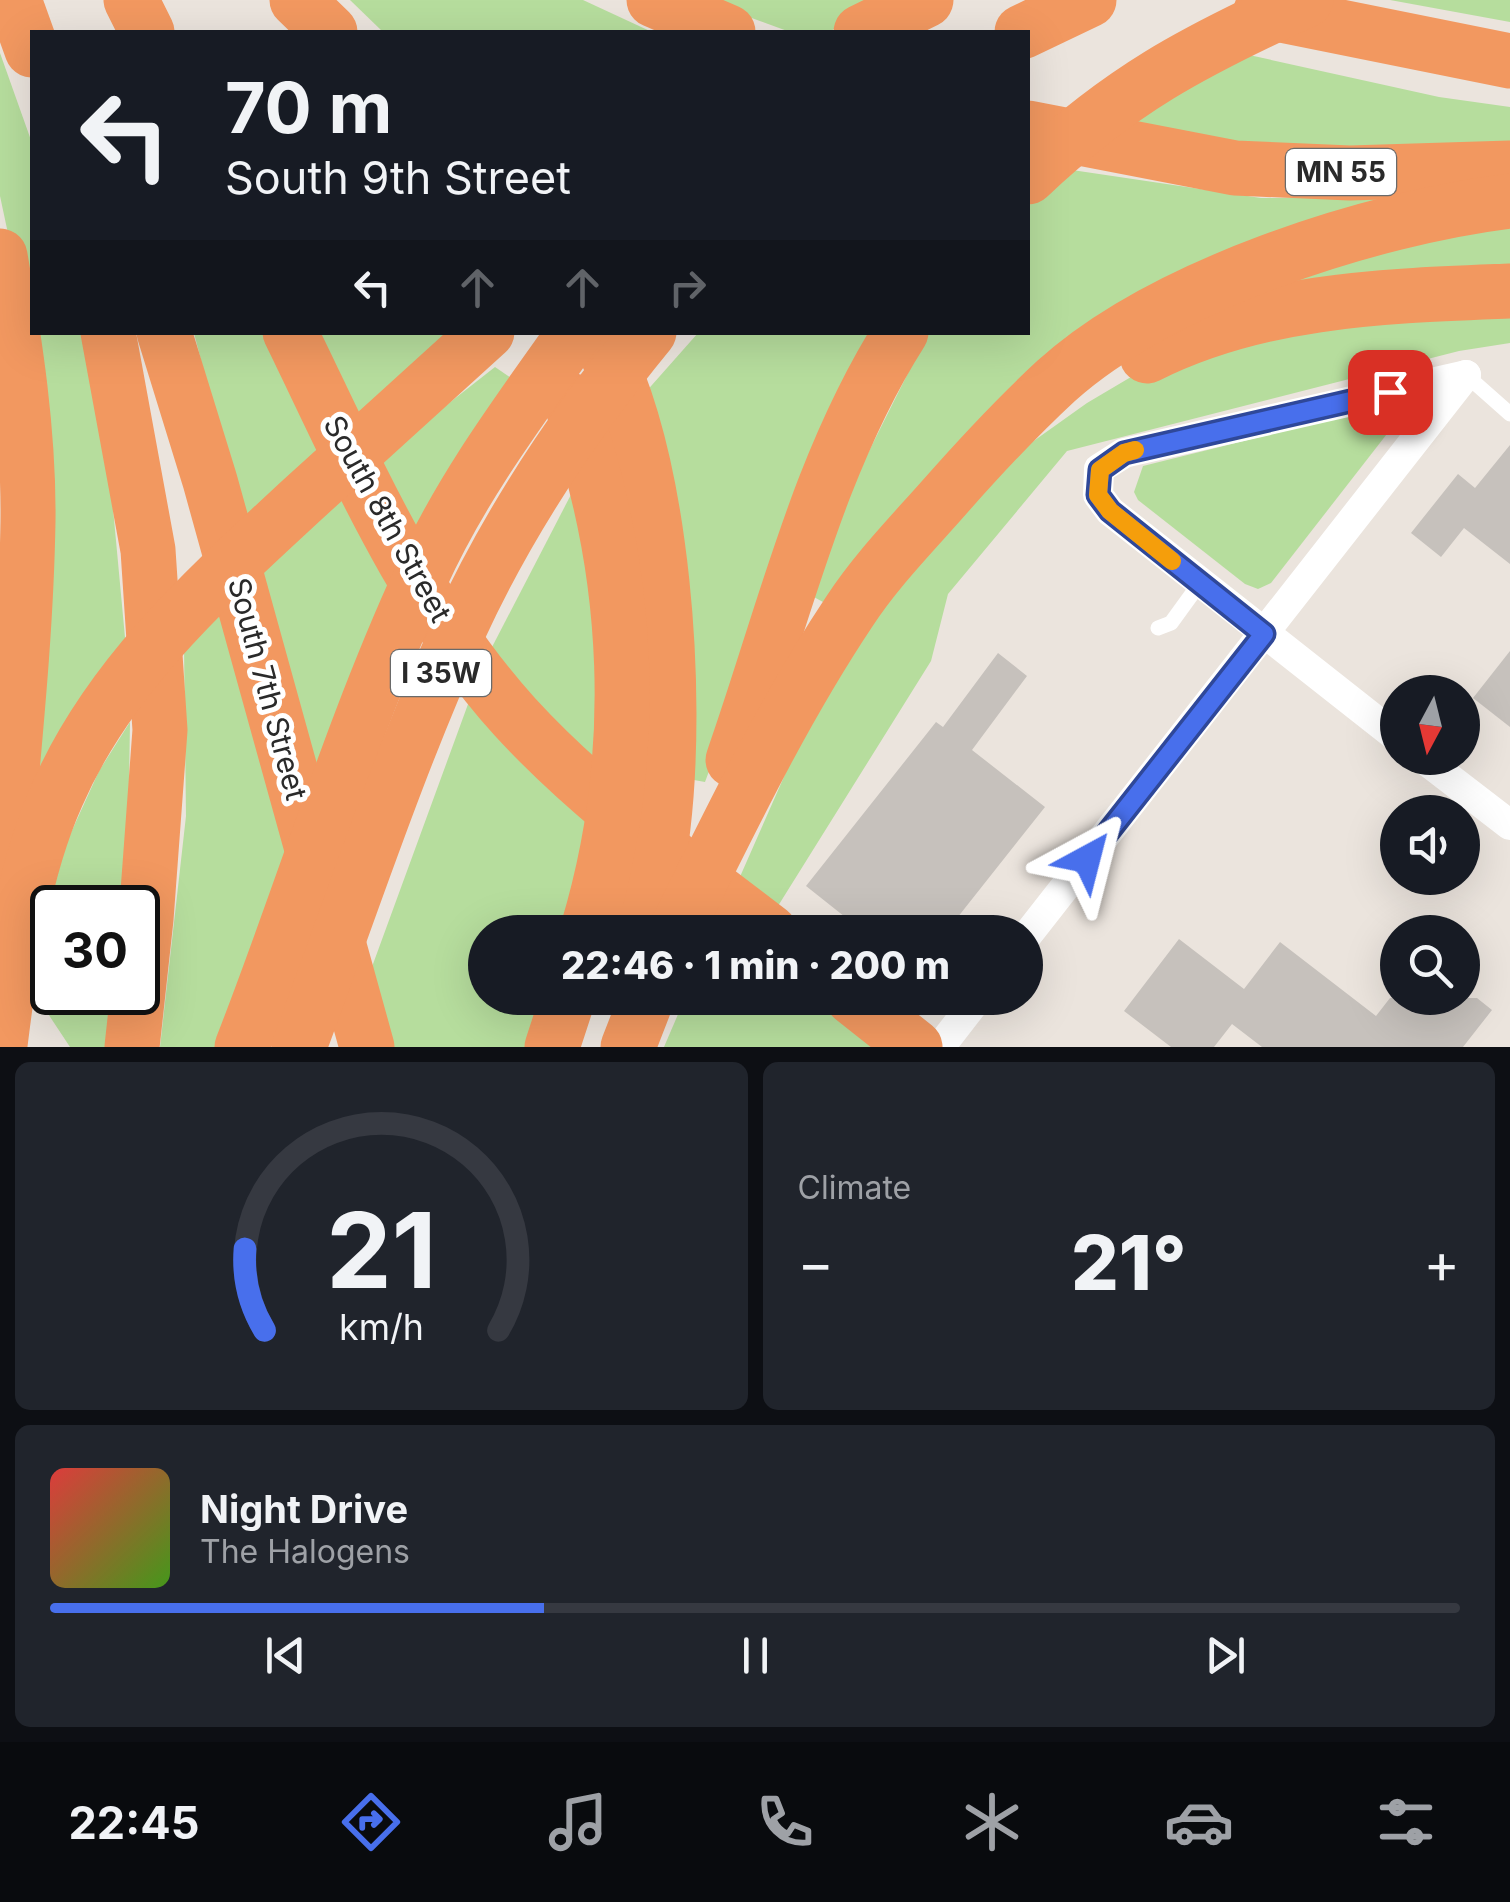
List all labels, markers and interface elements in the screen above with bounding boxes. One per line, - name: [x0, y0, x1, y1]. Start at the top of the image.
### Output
- text: 70 m: [225, 65, 392, 150]
- icon: left: [60, 70, 190, 200]
- road number: MN 55: [1286, 149, 1396, 195]
- text: South 9th Street: [225, 150, 571, 205]
- icon: left: [345, 260, 400, 315]
- icon: ahead: [450, 260, 505, 315]
- icon: ahead: [555, 260, 610, 315]
- icon: right: [660, 260, 715, 315]
- pin: [1348, 350, 1433, 435]
- icon: arrive: [1363, 365, 1418, 420]
- street label: South 8th Street: [316, 409, 460, 628]
- street label: South 7th Street: [221, 574, 315, 804]
- road number: I 35W: [391, 650, 491, 696]
- north arrow: [1380, 675, 1480, 775]
- map controls: [1380, 675, 1480, 1015]
- button: sound: [1380, 795, 1480, 895]
- position arrow: [1035, 807, 1139, 911]
- speed limit sign: 30: [30, 885, 160, 1015]
- button: search: [1380, 915, 1480, 1015]
- text: 22:46 · 1 min · 200 m: [561, 942, 950, 988]
- text: Climate: [798, 1168, 911, 1207]
- text: 21: [326, 1187, 436, 1313]
- text: 21°: [1071, 1217, 1187, 1308]
- text: −: [798, 1230, 834, 1296]
- text: +: [1424, 1230, 1460, 1296]
- text: km/h: [339, 1305, 424, 1349]
- text: Night Drive: [200, 1486, 408, 1532]
- text: The Halogens: [200, 1532, 410, 1571]
- icon: previous: [258, 1628, 313, 1683]
- icon: pause: [728, 1628, 783, 1683]
- icon: next: [1198, 1628, 1253, 1683]
- icon: directions: [336, 1787, 406, 1857]
- icon: music: [543, 1787, 613, 1857]
- icon: phone: [750, 1787, 820, 1857]
- icon: climate: [957, 1787, 1027, 1857]
- icon: car: [1164, 1787, 1234, 1857]
- icon: filters: [1371, 1787, 1441, 1857]
- text: 22:45: [69, 1795, 199, 1850]

